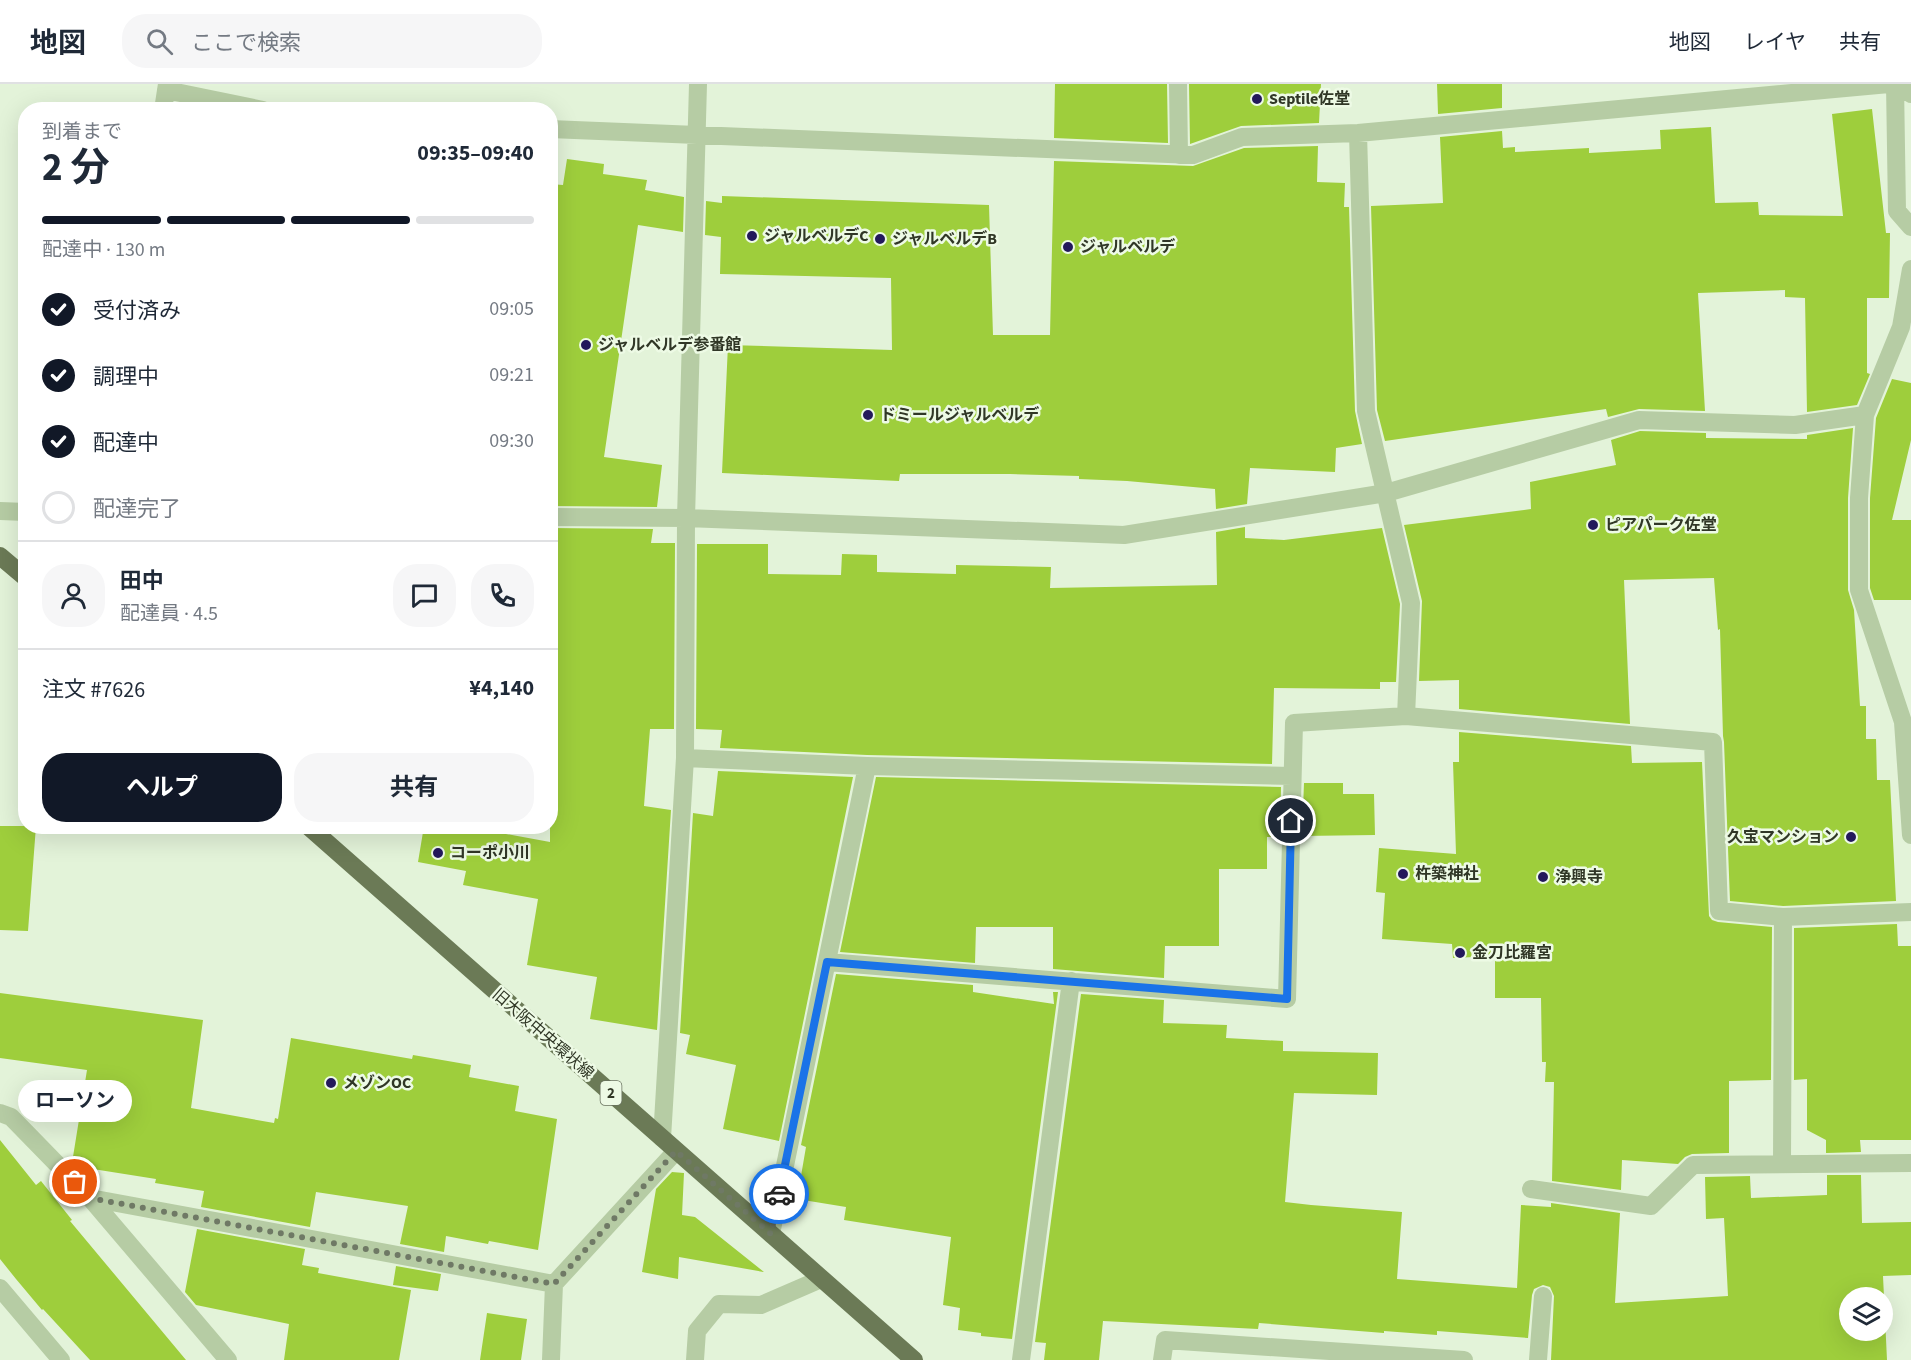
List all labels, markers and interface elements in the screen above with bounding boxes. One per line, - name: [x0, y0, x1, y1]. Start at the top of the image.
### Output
- search box: [122, 14, 542, 68]
- text: 地図: [30, 23, 86, 63]
- icon: search: [143, 25, 176, 58]
- text: ここで検索: [191, 27, 301, 59]
- text: 地図: [1669, 27, 1711, 57]
- text: レイヤ: [1744, 27, 1806, 57]
- text: 共有: [1839, 27, 1881, 57]
- place label: Septile佐堂: [1269, 88, 1350, 110]
- marker: Septile佐堂: [1250, 92, 1264, 106]
- text: 到着まで: [42, 118, 122, 146]
- text: 09:35–09:40: [417, 137, 534, 169]
- text: 2 分: [42, 140, 109, 196]
- place label: ジャルベルデC: [764, 225, 869, 247]
- place label: ジャルベルデB: [892, 228, 997, 250]
- marker: ジャルベルデC: [745, 229, 759, 243]
- marker: ジャルベルデB: [873, 232, 887, 246]
- text: 配達中 · 130 m: [42, 236, 165, 264]
- place label: ジャルベルデ: [1080, 236, 1175, 258]
- marker: ジャルベルデ: [1061, 240, 1075, 254]
- icon: check: [42, 293, 75, 326]
- text: 受付済み: [93, 295, 181, 327]
- text: 09:05: [489, 295, 534, 323]
- place label: ジャルベルデ参番館: [598, 334, 741, 356]
- marker: ジャルベルデ参番館: [579, 338, 593, 352]
- icon: check: [42, 359, 75, 392]
- text: 調理中: [93, 361, 159, 393]
- text: 09:21: [489, 361, 534, 389]
- place label: ドミールジャルベルデ: [880, 404, 1039, 426]
- marker: ドミールジャルベルデ: [861, 408, 875, 422]
- icon: check: [42, 425, 75, 458]
- text: 配達中: [93, 427, 159, 459]
- text: 09:30: [489, 427, 534, 455]
- text: 配達完了: [93, 493, 181, 525]
- place label: ピアパーク佐堂: [1605, 514, 1717, 536]
- marker: ピアパーク佐堂: [1586, 518, 1600, 532]
- button: person: [42, 564, 105, 627]
- button: chat: [393, 564, 456, 627]
- button: phone: [471, 564, 534, 627]
- text: 田中: [120, 565, 164, 597]
- text: 配達員 · 4.5: [120, 600, 218, 628]
- text: ¥4,140: [469, 672, 534, 704]
- text: 注文 #7626: [42, 674, 145, 706]
- button: ヘルプ: [42, 753, 282, 822]
- button: 共有: [294, 753, 534, 822]
- pin: [1265, 795, 1316, 846]
- icon: home: [1274, 804, 1307, 837]
- place label: 久宝マンション: [1727, 826, 1839, 848]
- marker: 久宝マンション: [1844, 830, 1858, 844]
- place label: コーポ小川: [450, 842, 530, 864]
- marker: コーポ小川: [431, 846, 445, 860]
- place label: 杵築神社: [1415, 863, 1479, 885]
- place label: 浄興寺: [1555, 866, 1603, 888]
- marker: 杵築神社: [1396, 867, 1410, 881]
- marker: 浄興寺: [1536, 870, 1550, 884]
- place label: 金刀比羅宮: [1472, 942, 1552, 964]
- marker: 金刀比羅宮: [1453, 946, 1467, 960]
- street label: 旧大阪中央環状線: [487, 984, 599, 1084]
- place label: メゾンOC: [343, 1072, 411, 1094]
- marker: メゾンOC: [324, 1076, 338, 1090]
- callout: ローソン: [18, 1080, 132, 1122]
- road number: 2: [600, 1081, 622, 1105]
- text: ローソン: [35, 1087, 115, 1115]
- pin: [49, 1156, 100, 1207]
- courier: [749, 1164, 809, 1224]
- icon: bag: [58, 1165, 91, 1198]
- icon: car: [763, 1178, 796, 1211]
- map controls: [1839, 1287, 1893, 1341]
- button: layers: [1839, 1287, 1893, 1341]

